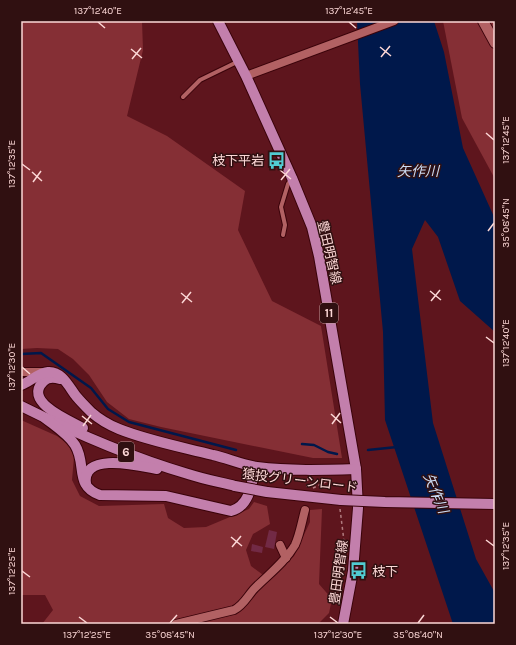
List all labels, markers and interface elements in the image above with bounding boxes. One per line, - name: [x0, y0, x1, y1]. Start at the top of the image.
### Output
- text: 137°12'40"E: [74, 5, 122, 17]
- text: 137°12'45"E: [325, 5, 373, 17]
- text: 137°12'45"E: [500, 116, 512, 164]
- text: 137°12'35"E: [6, 140, 18, 188]
- bus stop icon: 枝下平岩: [267, 150, 287, 170]
- place label: 枝下平岩: [212, 153, 264, 168]
- water label: 矢作川: [397, 163, 441, 180]
- text: 35°08'45"N: [500, 198, 512, 248]
- street label: 豊田明智線: [315, 219, 344, 285]
- road number: 11: [320, 303, 338, 323]
- text: 137°12'40"E: [500, 319, 512, 367]
- text: 137°12'30"E: [6, 343, 18, 391]
- road number: 6: [118, 442, 134, 462]
- street label: 猿投グリーンロード: [241, 466, 359, 495]
- water label: 矢作川: [420, 471, 452, 518]
- text: 137°12'35"E: [500, 522, 512, 570]
- street label: 豊田明智線: [327, 539, 350, 605]
- text: 137°12'25"E: [6, 547, 18, 595]
- bus stop icon: 枝下: [349, 561, 369, 581]
- place label: 枝下: [372, 564, 398, 579]
- text: 137°12'25"E: [63, 629, 111, 641]
- text: 35°08'45"N: [145, 629, 195, 641]
- text: 137°12'30"E: [314, 629, 362, 641]
- text: 35°08'40"N: [393, 629, 443, 641]

